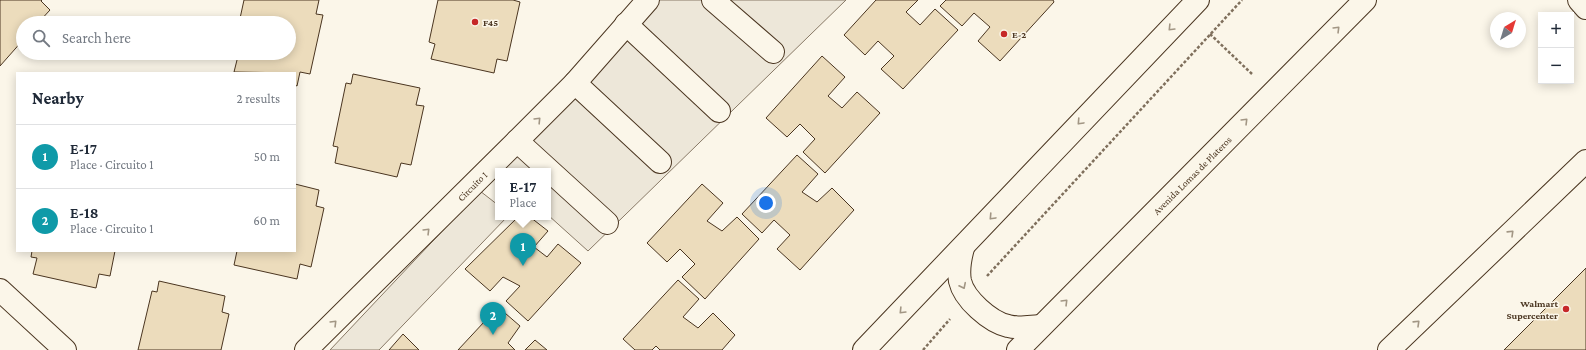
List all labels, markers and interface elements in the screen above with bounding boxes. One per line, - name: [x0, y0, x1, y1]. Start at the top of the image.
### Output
- north arrow: [1490, 12, 1526, 48]
- map controls: [1538, 12, 1574, 84]
- button: +: [1538, 12, 1574, 48]
- search box: [16, 16, 296, 60]
- marker: F45: [470, 17, 480, 27]
- place label: F45: [483, 17, 498, 28]
- one-way arrow: [1169, 24, 1176, 31]
- one-way arrow: [1332, 26, 1340, 34]
- icon: search: [30, 27, 52, 49]
- marker: E-2: [999, 29, 1009, 39]
- place label: E-2: [1012, 29, 1026, 40]
- text: Search here: [62, 30, 131, 46]
- button: −: [1538, 48, 1574, 84]
- text: Nearby: [32, 89, 84, 108]
- text: 2 results: [237, 91, 280, 106]
- one-way arrow: [534, 117, 541, 125]
- one-way arrow: [1078, 117, 1085, 125]
- one-way arrow: [1241, 118, 1248, 126]
- street label: Avenida Lomas de Plateros: [1151, 134, 1234, 217]
- text: E-17: [70, 141, 97, 157]
- text: 1: [43, 149, 47, 164]
- text: 50 m: [254, 149, 280, 164]
- text: Place · Circuito 1: [70, 157, 154, 172]
- popup: [495, 168, 551, 220]
- street label: Circuito 1: [455, 169, 489, 203]
- text: E-17: [509, 179, 536, 195]
- your location: [756, 193, 776, 213]
- text: Place: [509, 195, 537, 210]
- text: E-18: [70, 205, 98, 221]
- one-way arrow: [989, 212, 997, 220]
- text: 2: [42, 213, 48, 228]
- text: 60 m: [253, 213, 280, 228]
- text: Place · Circuito 1: [70, 221, 154, 236]
- one-way arrow: [422, 228, 429, 236]
- one-way arrow: [1506, 230, 1514, 238]
- pin: 1: [510, 233, 536, 266]
- one-way arrow: [958, 281, 966, 289]
- place label: Walmart Supercenter: [1506, 298, 1558, 321]
- one-way arrow: [1060, 299, 1068, 307]
- pin: 2: [480, 302, 506, 335]
- marker: Walmart Supercenter: [1561, 304, 1571, 314]
- one-way arrow: [899, 306, 907, 314]
- one-way arrow: [329, 320, 337, 328]
- one-way arrow: [1413, 321, 1420, 328]

